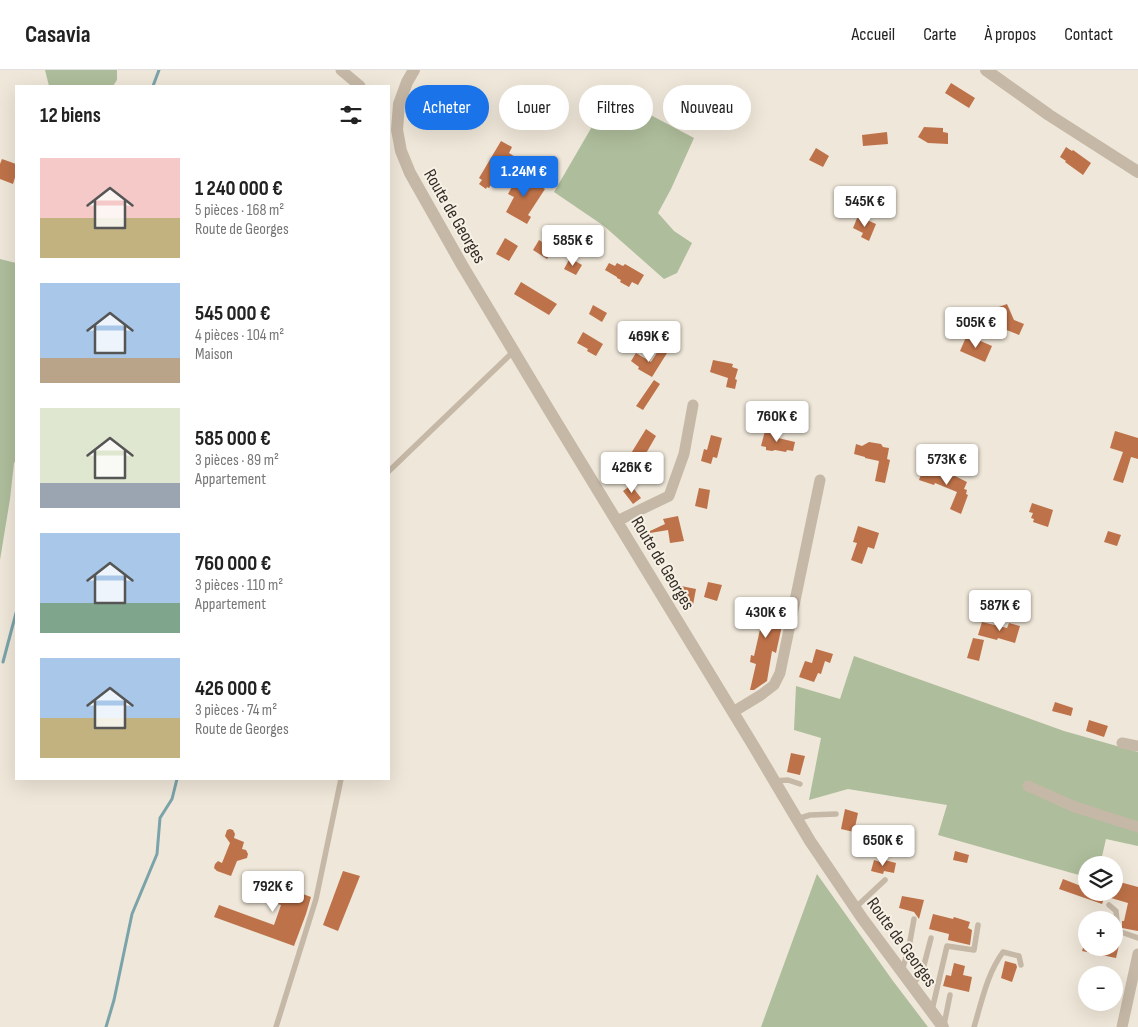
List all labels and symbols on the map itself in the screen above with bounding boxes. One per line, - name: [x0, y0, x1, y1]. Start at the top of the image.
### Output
- pin: 1.24M €: [478, 156, 570, 198]
- street label: Route de Georges: [419, 165, 490, 267]
- pin: 545K €: [824, 186, 906, 228]
- pin: 585K €: [532, 224, 614, 267]
- pin: 505K €: [935, 306, 1017, 349]
- pin: 469K €: [608, 320, 690, 363]
- pin: 760K €: [736, 400, 818, 443]
- pin: 573K €: [906, 444, 988, 486]
- pin: 426K €: [591, 452, 673, 494]
- street label: Route de Georges: [626, 513, 699, 614]
- pin: 587K €: [959, 590, 1041, 632]
- pin: 430K €: [725, 596, 807, 639]
- pin: 650K €: [842, 824, 924, 867]
- pin: 792K €: [232, 870, 314, 913]
- street label: Route de Georges: [862, 894, 941, 991]

